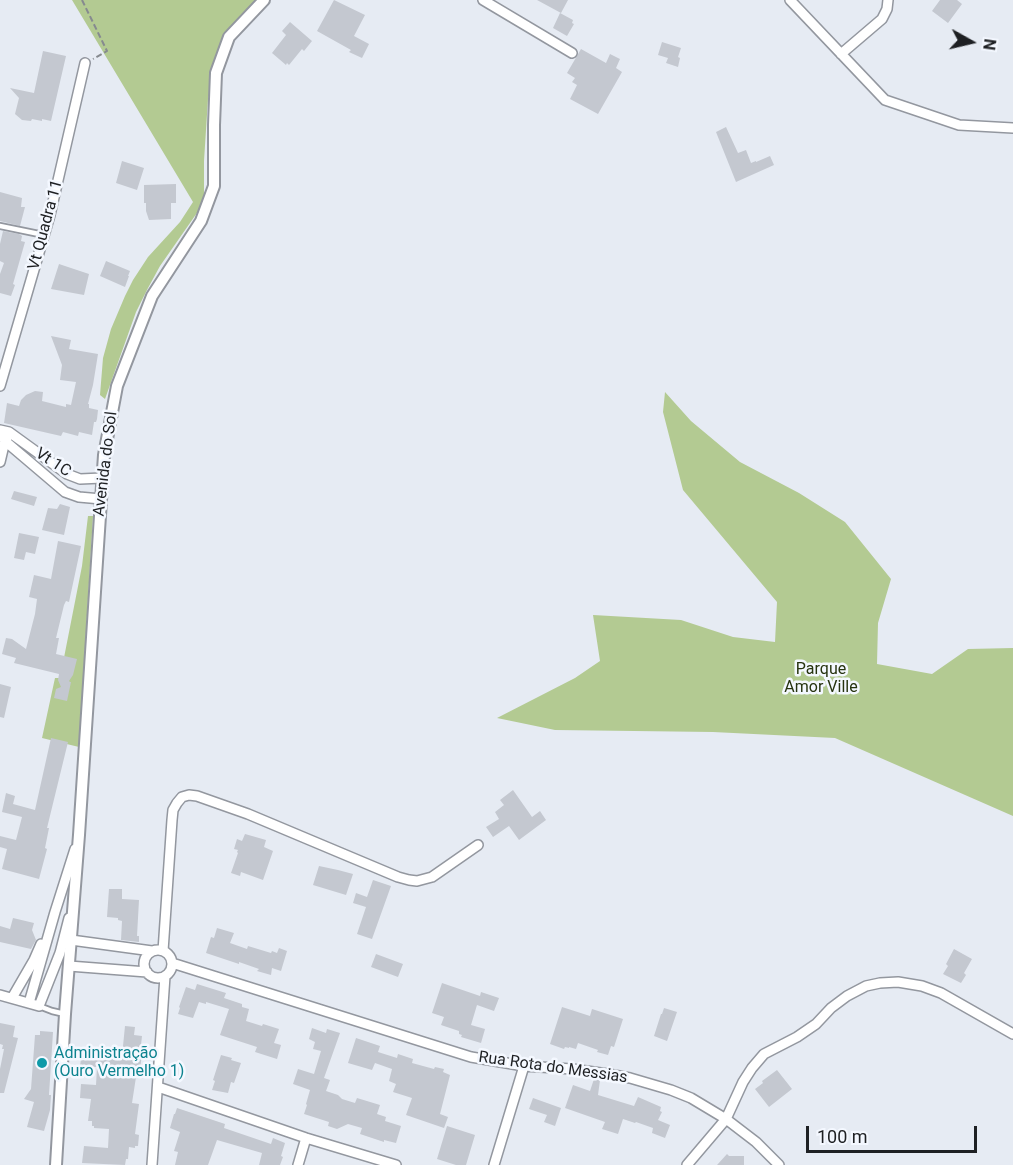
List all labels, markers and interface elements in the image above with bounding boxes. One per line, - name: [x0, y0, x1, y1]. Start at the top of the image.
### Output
- north arrow: [941, 12, 1001, 72]
- text: N: [979, 38, 1000, 51]
- street label: Vt Quadra 11: [25, 178, 67, 272]
- street label: Avenida do Sol: [90, 411, 122, 517]
- street label: Vt 1C: [32, 444, 74, 482]
- park label: Parque Amor Ville: [784, 660, 858, 698]
- place label: Administração (Ouro Vermelho 1): [54, 1044, 184, 1082]
- street label: Rua Rota do Messias: [477, 1048, 629, 1088]
- marker: Administração (Ouro Vermelho 1): [35, 1056, 49, 1070]
- scale bar: [809, 1114, 980, 1152]
- text: 100 m: [817, 1126, 868, 1147]

